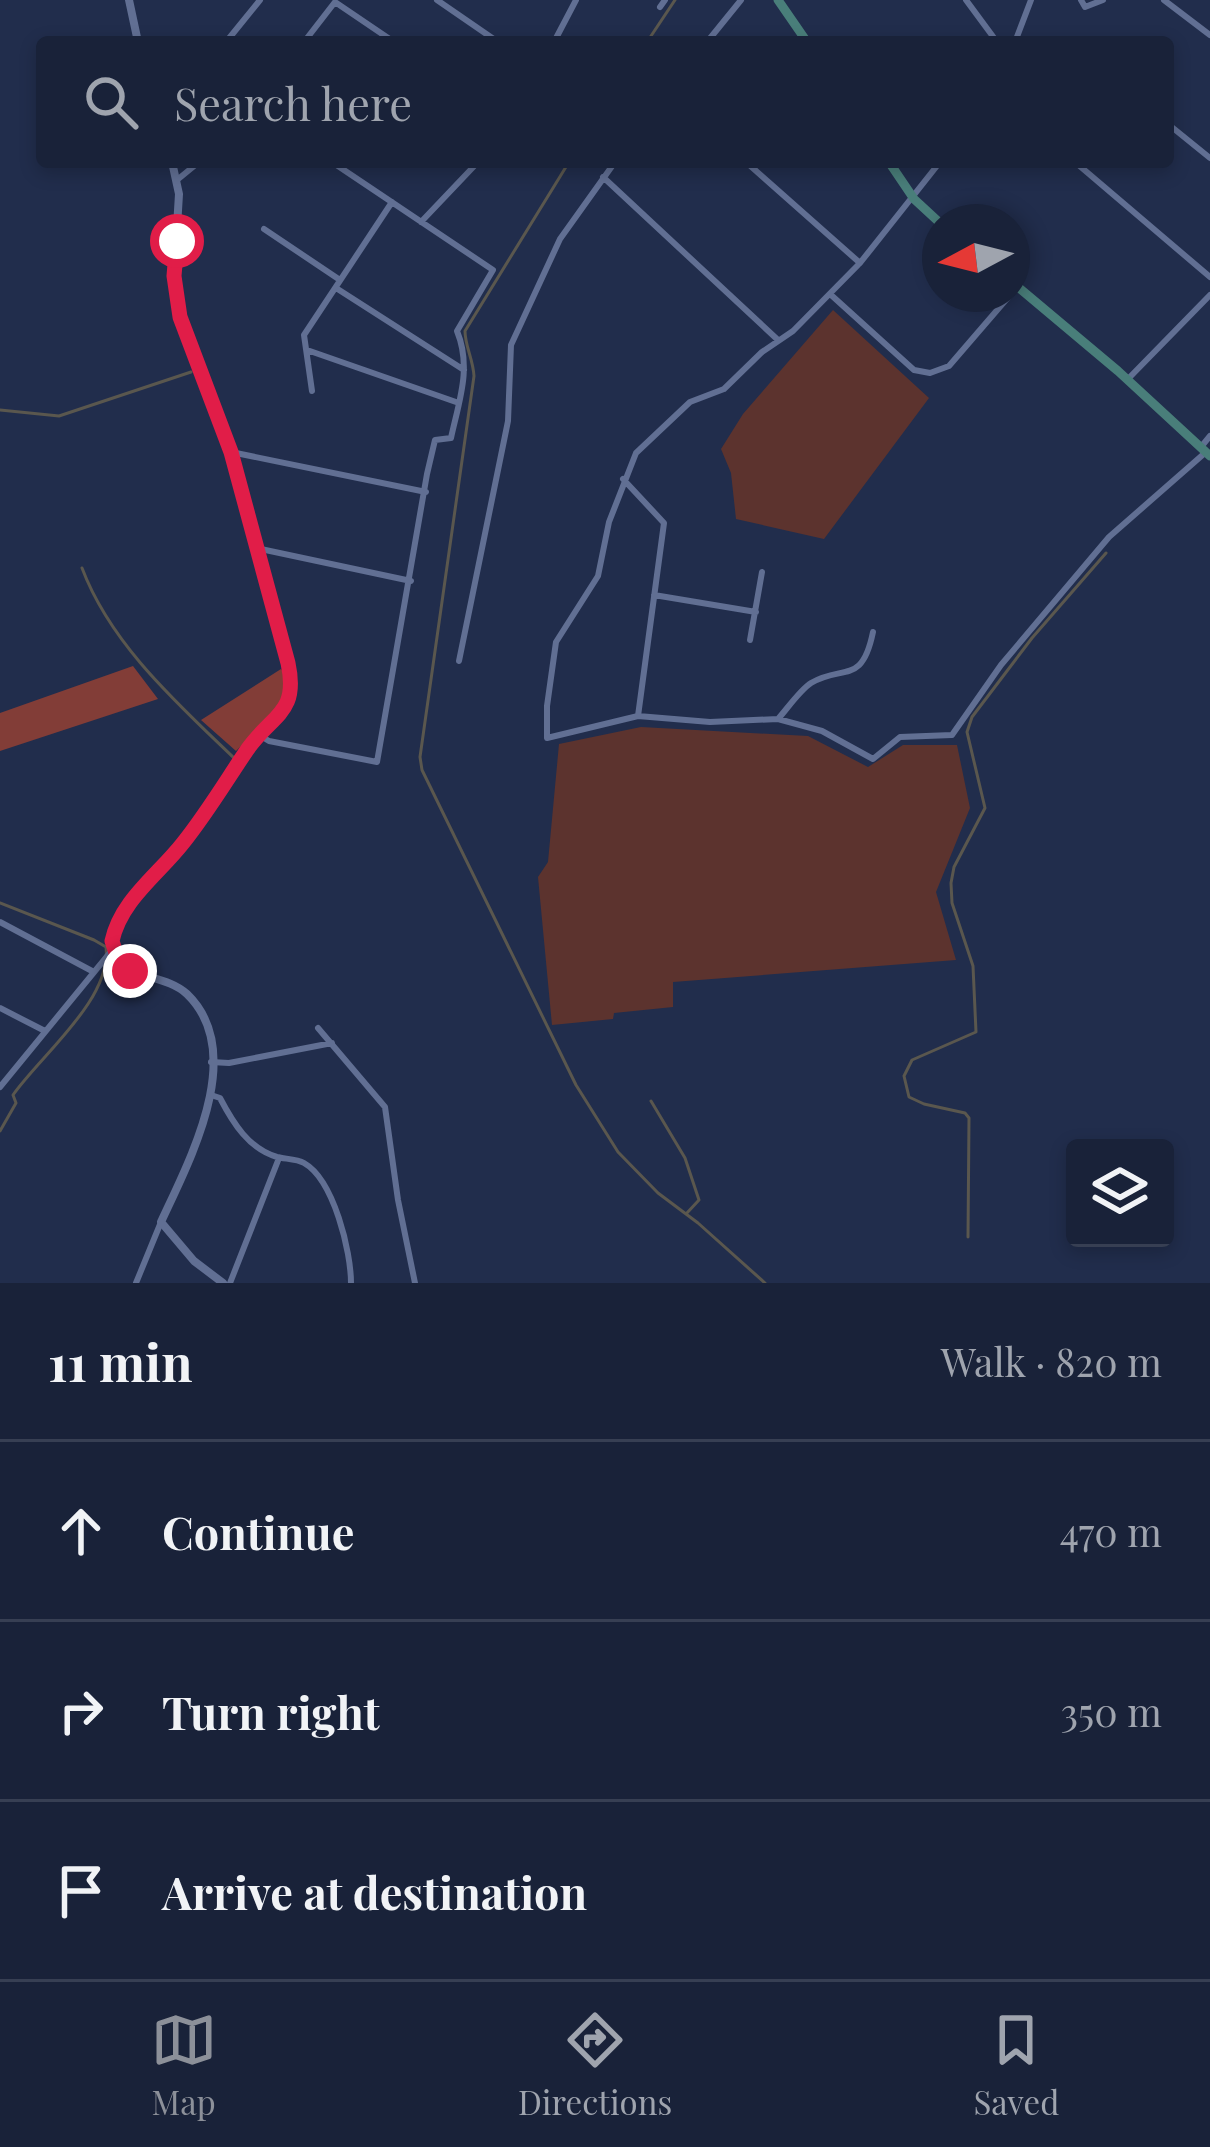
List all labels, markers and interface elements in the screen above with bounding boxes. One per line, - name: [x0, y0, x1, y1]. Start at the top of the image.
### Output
- search box: [36, 36, 1174, 168]
- icon: search: [78, 69, 144, 135]
- text: Search here: [174, 72, 412, 132]
- north arrow: [922, 204, 1030, 312]
- route start: [150, 214, 204, 268]
- route end: [103, 944, 157, 998]
- map controls: [1066, 1139, 1174, 1247]
- button: layers: [1066, 1139, 1174, 1247]
- text: 11 min: [48, 1327, 192, 1395]
- text: Walk · 820 m: [941, 1335, 1162, 1387]
- icon: ahead: [48, 1498, 114, 1564]
- text: Continue: [162, 1501, 354, 1561]
- text: 470 m: [1060, 1505, 1162, 1557]
- icon: right: [48, 1678, 114, 1744]
- text: Turn right: [162, 1681, 380, 1741]
- text: 350 m: [1060, 1685, 1162, 1737]
- icon: arrive: [48, 1858, 114, 1924]
- text: Arrive at destination: [162, 1861, 587, 1921]
- tab: Map: [151, 2007, 217, 2123]
- tab: Directions: [518, 2007, 672, 2123]
- tab: Saved: [974, 2007, 1059, 2123]

